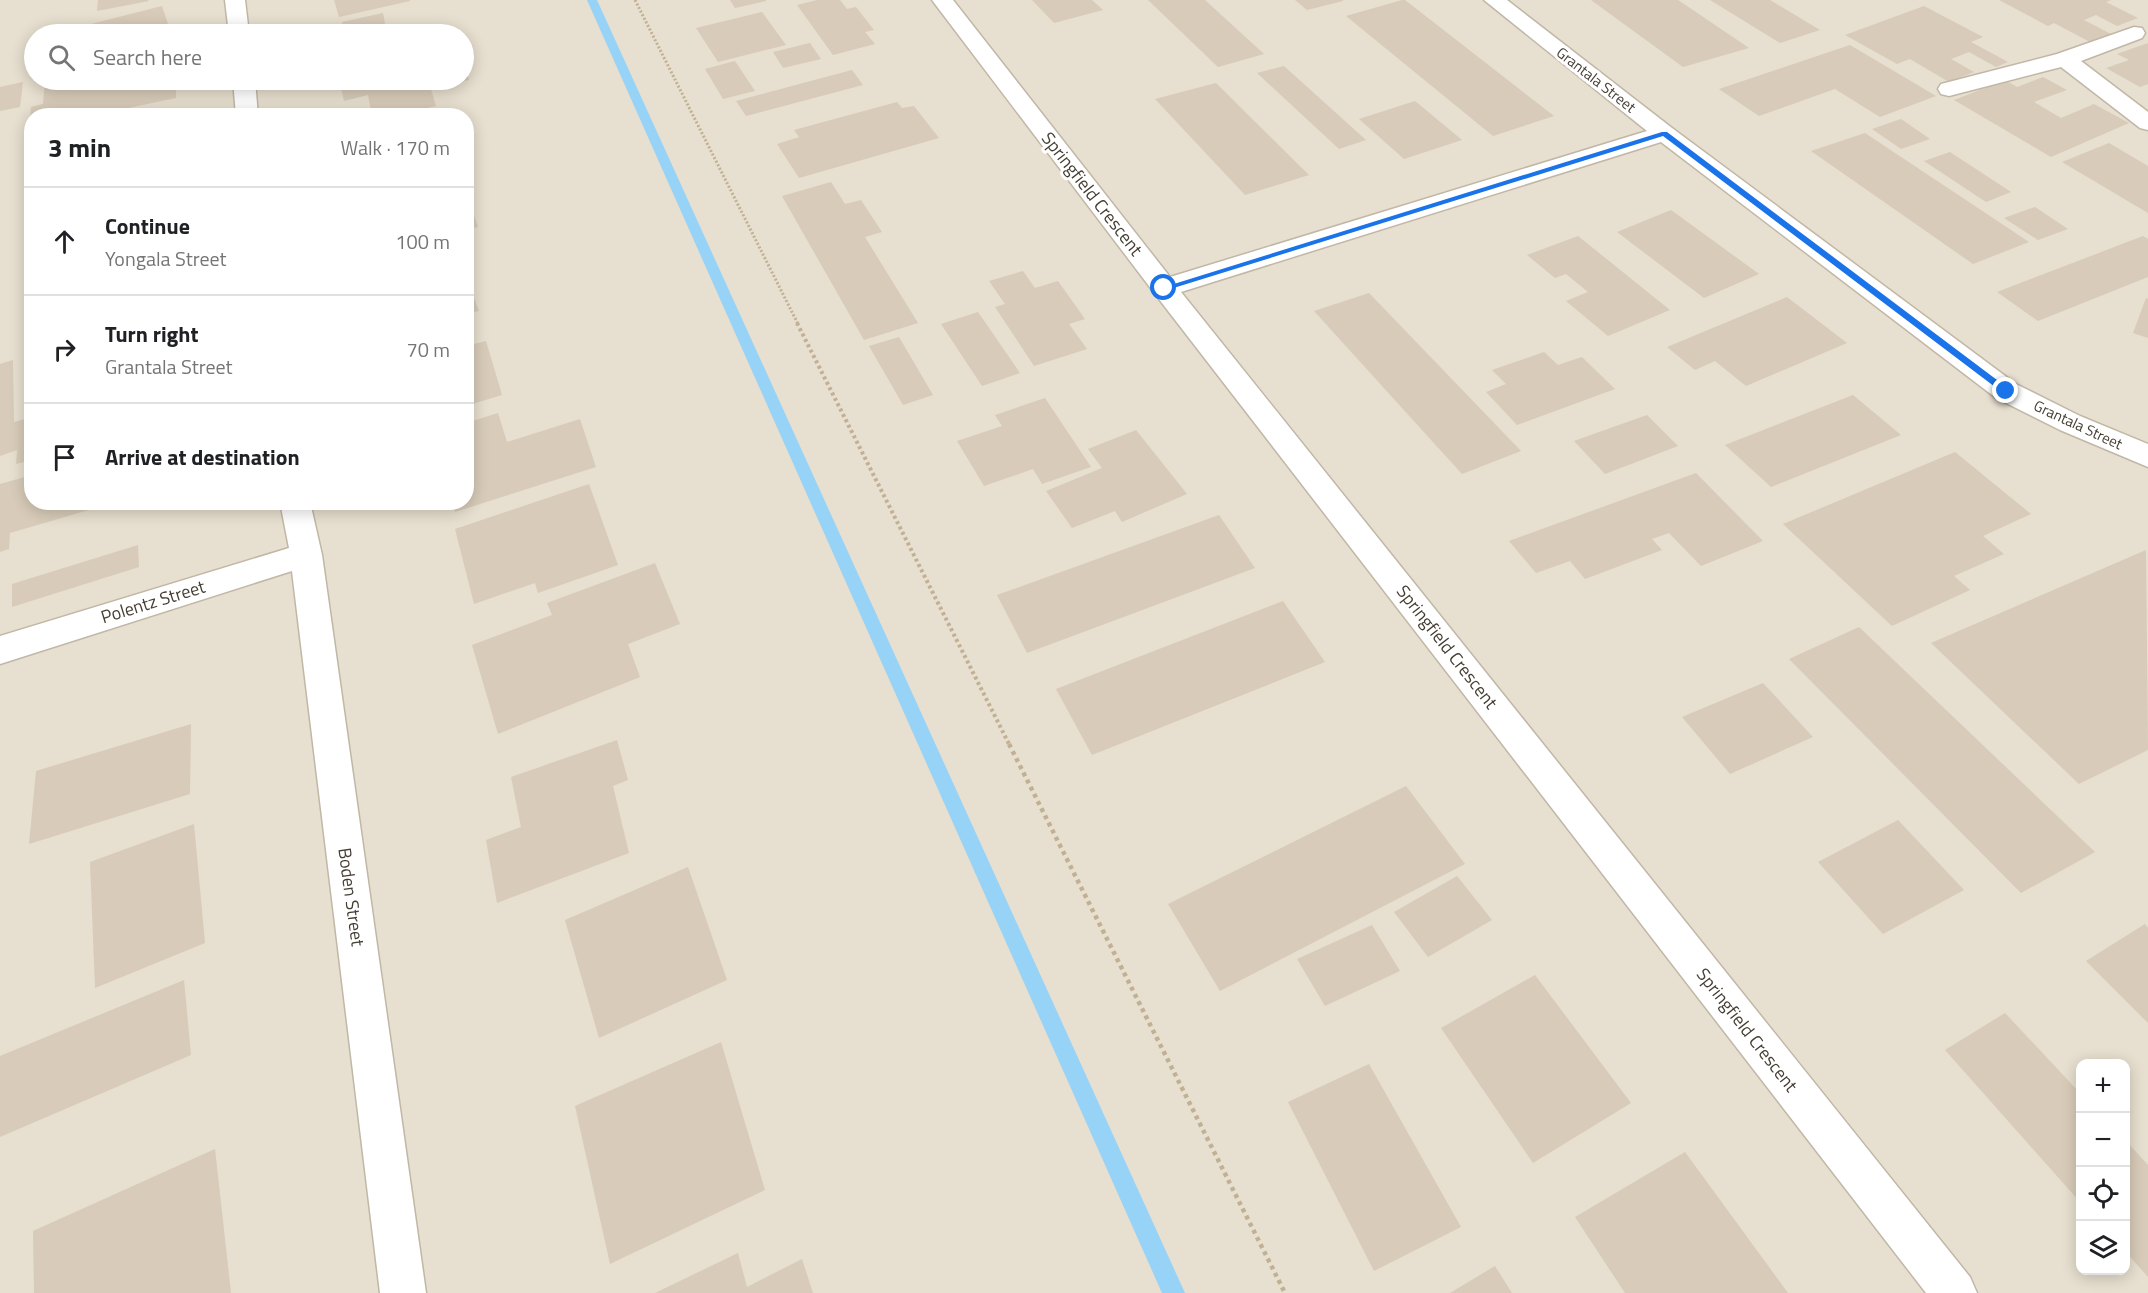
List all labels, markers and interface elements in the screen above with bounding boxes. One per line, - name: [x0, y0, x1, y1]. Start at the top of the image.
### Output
- search box: [24, 24, 474, 90]
- text: Search here: [93, 40, 202, 74]
- icon: search: [45, 41, 78, 74]
- street label: Grantala Street: [1552, 41, 1642, 119]
- street label: Springfield Crescent: [1035, 126, 1150, 262]
- text: 3 min: [48, 128, 111, 167]
- text: Walk · 170 m: [341, 132, 450, 163]
- text: Continue: [105, 209, 190, 243]
- icon: ahead: [48, 225, 81, 258]
- text: 100 m: [395, 226, 450, 257]
- text: Yongala Street: [105, 243, 227, 274]
- route start: [1150, 274, 1176, 300]
- text: Turn right: [105, 317, 199, 351]
- icon: right: [48, 333, 81, 366]
- text: 70 m: [406, 334, 450, 365]
- text: Grantala Street: [105, 351, 233, 382]
- route end: [1992, 377, 2018, 403]
- street label: Grantala Street: [2030, 394, 2127, 455]
- text: Arrive at destination: [105, 440, 300, 474]
- icon: arrive: [48, 441, 81, 474]
- street label: Polentz Street: [97, 573, 209, 630]
- street label: Springfield Crescent: [1390, 579, 1505, 715]
- street label: Boden Street: [331, 846, 372, 949]
- street label: Springfield Crescent: [1690, 962, 1805, 1098]
- map controls: [2076, 1059, 2130, 1275]
- button: +: [2076, 1059, 2130, 1113]
- button: −: [2076, 1113, 2130, 1167]
- button: locate: [2076, 1167, 2130, 1221]
- button: layers: [2076, 1221, 2130, 1275]

